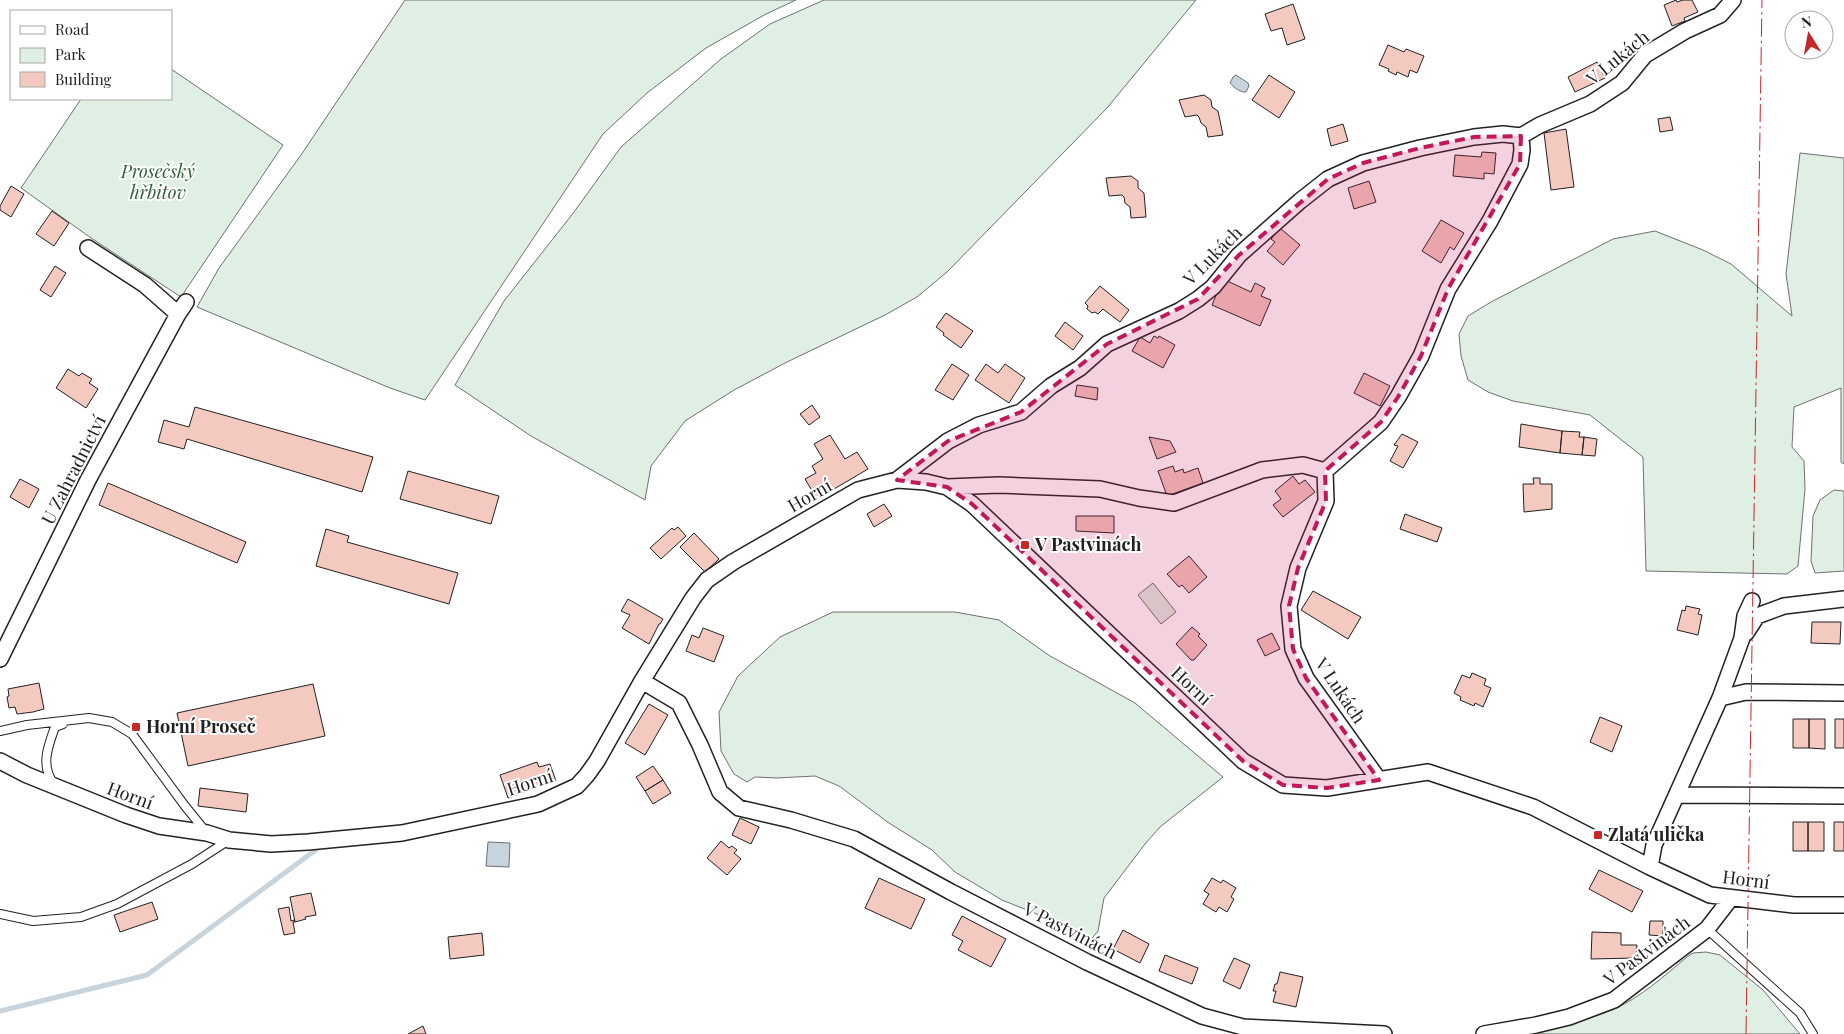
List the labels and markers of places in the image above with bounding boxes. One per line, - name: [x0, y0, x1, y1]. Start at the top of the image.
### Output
- place label: V Pastvinách: [1034, 532, 1141, 556]
- marker: V Pastvinách: [1019, 539, 1031, 551]
- place label: Horní Proseč: [146, 714, 256, 738]
- marker: Horní Proseč: [130, 721, 142, 733]
- place label: Zlatá ulička: [1608, 822, 1705, 846]
- marker: Zlatá ulička: [1592, 829, 1604, 841]

